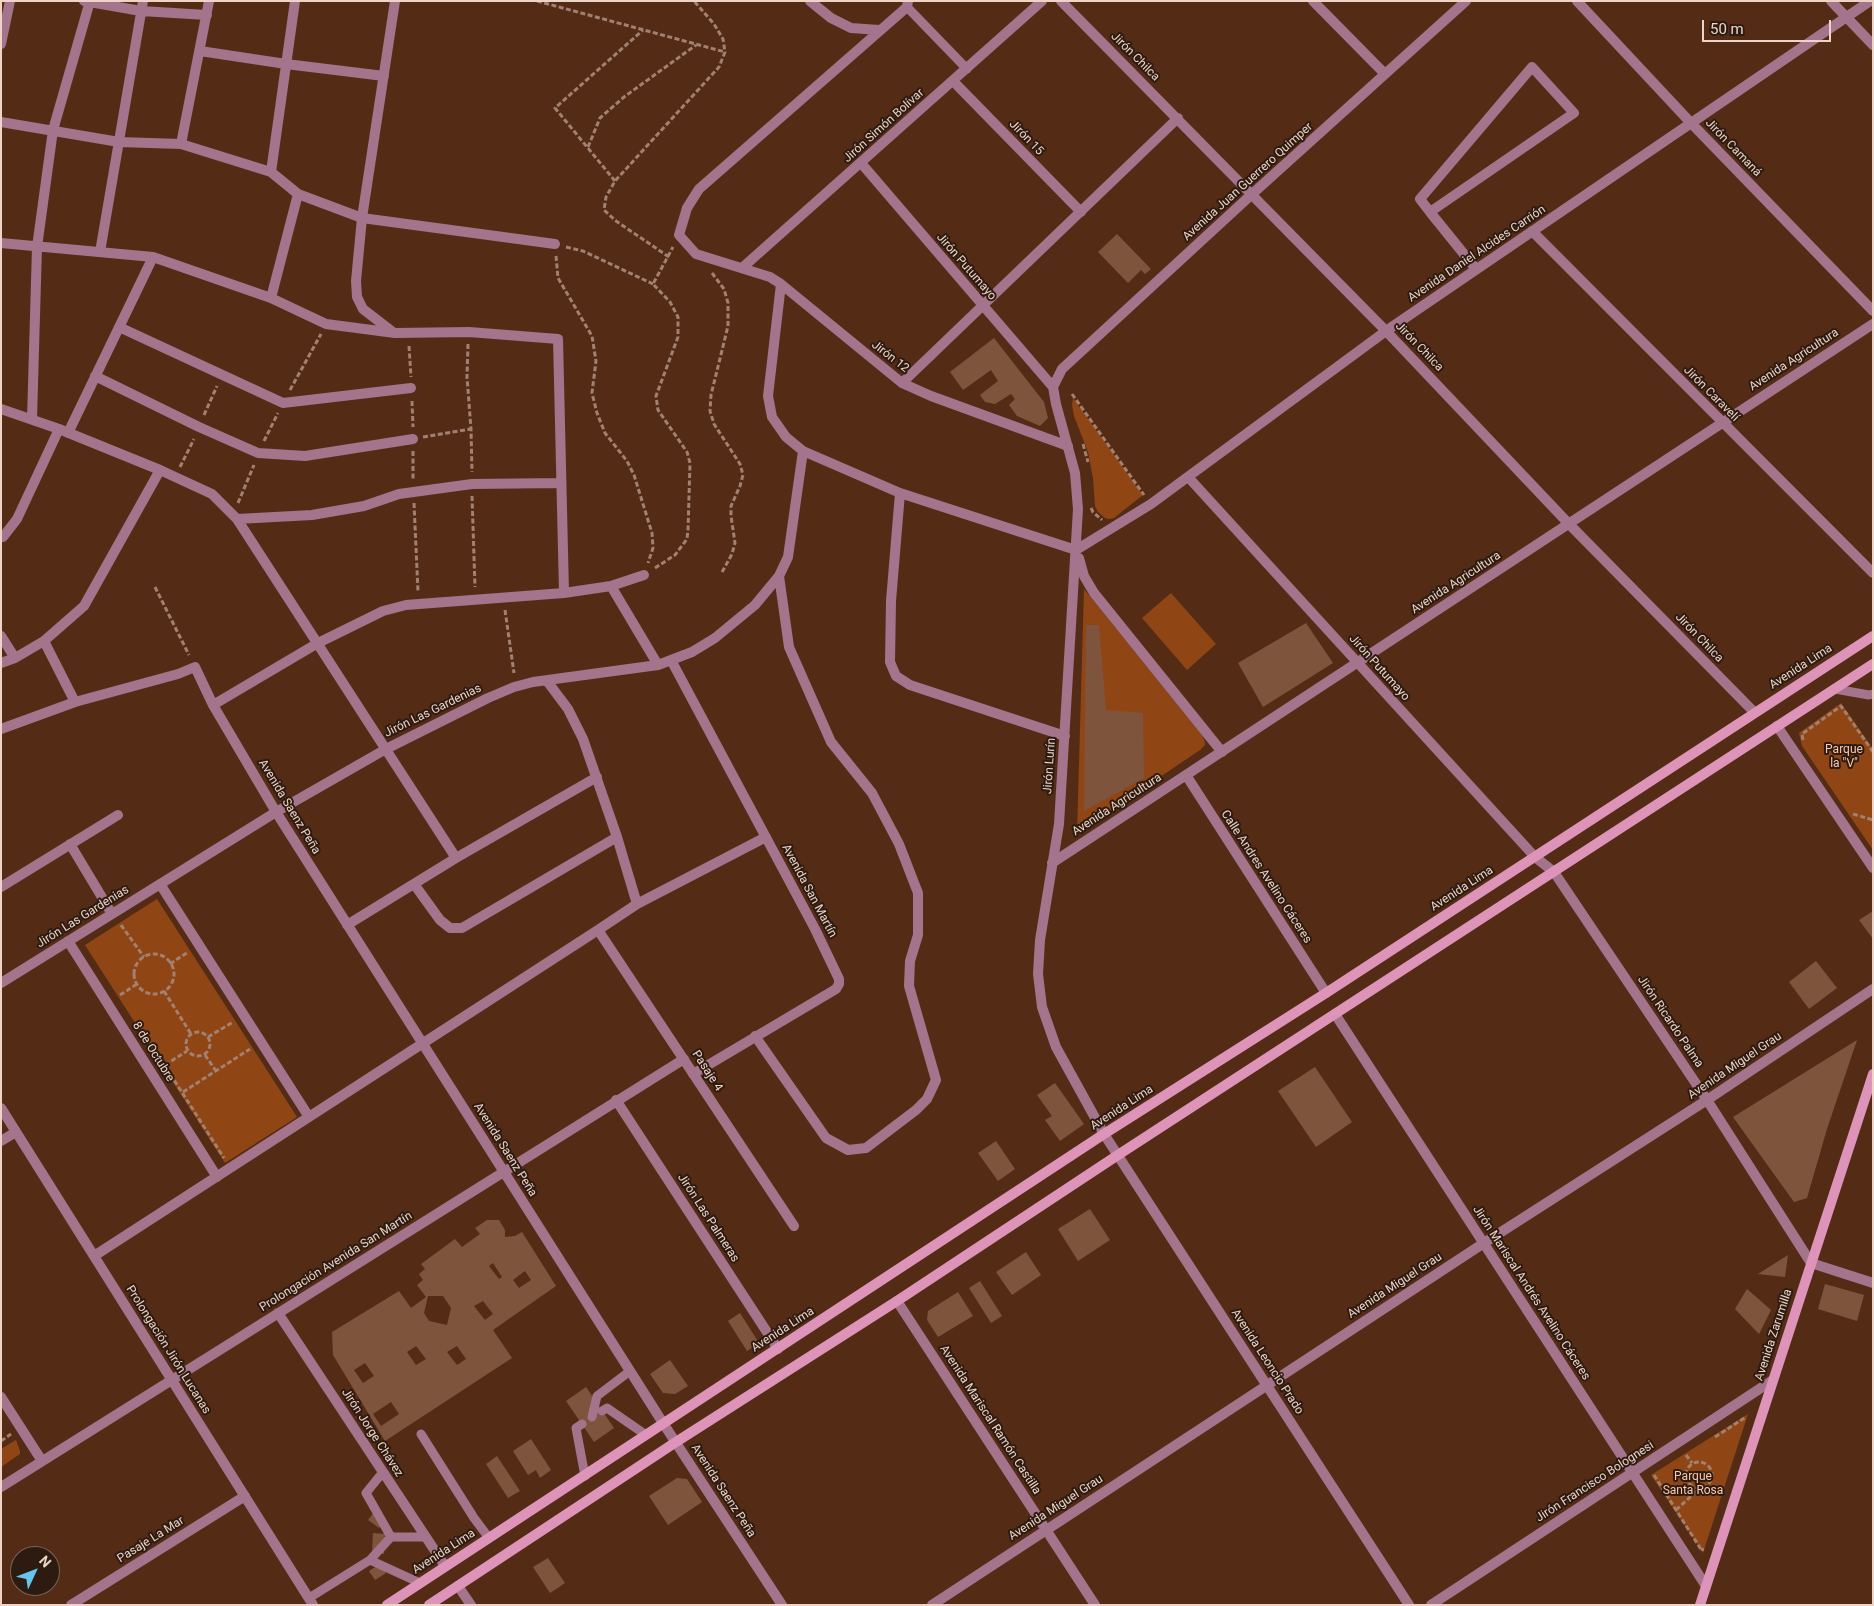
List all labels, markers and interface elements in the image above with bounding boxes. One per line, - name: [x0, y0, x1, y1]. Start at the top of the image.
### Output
- scale bar: [1704, 10, 1833, 42]
- text: 50 m: [1710, 20, 1744, 38]
- street label: Jirón Chilca: [1108, 30, 1162, 84]
- street label: Jirón Simón Bolívar: [841, 86, 927, 166]
- street label: Jirón Camaná: [1702, 116, 1764, 180]
- street label: Jirón 15: [1006, 117, 1046, 159]
- street label: Avenida Juan Guerrero Quimper: [1180, 120, 1316, 244]
- street label: Avenida Daniel Alcides Carrión: [1406, 203, 1548, 305]
- street label: Jirón Putumayo: [933, 231, 999, 303]
- street label: Jirón Chilca: [1392, 319, 1446, 375]
- street label: Avenida Agricultura: [1747, 326, 1841, 394]
- street label: Jirón 12: [868, 338, 912, 376]
- street label: Jirón Caravelí: [1680, 363, 1742, 425]
- street label: Avenida Agricultura: [1409, 549, 1503, 617]
- street label: Jirón Chilca: [1672, 610, 1726, 666]
- street label: Jirón Putumayo: [1346, 632, 1412, 704]
- street label: Avenida Lima: [1767, 641, 1835, 693]
- street label: Jirón Las Gardenias: [382, 681, 484, 741]
- street label: Jirón Lurín: [1041, 737, 1059, 795]
- park label: Parque la "V": [1825, 743, 1863, 771]
- street label: Avenida Saenz Peña: [255, 757, 323, 857]
- street label: Avenida Agricultura: [1070, 771, 1164, 839]
- street label: Calle Andres Avelino Cáceres: [1218, 808, 1314, 946]
- street label: Avenida San Martín: [778, 842, 840, 940]
- street label: Avenida Lima: [1428, 863, 1496, 915]
- street label: Jirón Las Gardenias: [34, 883, 132, 951]
- street label: Jirón Ricardo Palma: [1634, 973, 1706, 1071]
- street label: 8 de Octubre: [129, 1019, 177, 1085]
- street label: Avenida Miguel Grau: [1686, 1029, 1784, 1103]
- street label: Pasaje 4: [689, 1048, 725, 1094]
- street label: Avenida Lima: [1088, 1082, 1156, 1134]
- street label: Avenida Saenz Peña: [470, 1100, 540, 1200]
- street label: Jirón Las Palmeras: [674, 1171, 742, 1265]
- street label: Jirón Mariscal Andrés Avelino Cáceres: [1469, 1203, 1593, 1383]
- street label: Prolongación Avenida San Martín: [257, 1209, 415, 1315]
- street label: Avenida Miguel Grau: [1345, 1250, 1445, 1322]
- street label: Prolongación Jirón Lucanas: [123, 1283, 213, 1417]
- street label: Avenida Zarumilla: [1752, 1287, 1796, 1383]
- street label: Avenida Lima: [749, 1304, 817, 1356]
- street label: Avenida Leoncio Prado: [1228, 1307, 1306, 1417]
- street label: Avenida Mariscal Ramón Castilla: [936, 1343, 1044, 1497]
- street label: Jirón Jorge Chávez: [338, 1386, 406, 1480]
- street label: Jirón Francisco Bolognesi: [1533, 1438, 1657, 1526]
- street label: Avenida Saenz Peña: [688, 1442, 758, 1540]
- park label: Parque Santa Rosa: [1663, 1470, 1723, 1498]
- street label: Avenida Miguel Grau: [1006, 1472, 1106, 1544]
- street label: Pasaje La Mar: [115, 1514, 187, 1566]
- street label: Avenida Lima: [410, 1526, 478, 1578]
- north arrow: [10, 1546, 60, 1596]
- text: N: [36, 1552, 54, 1571]

